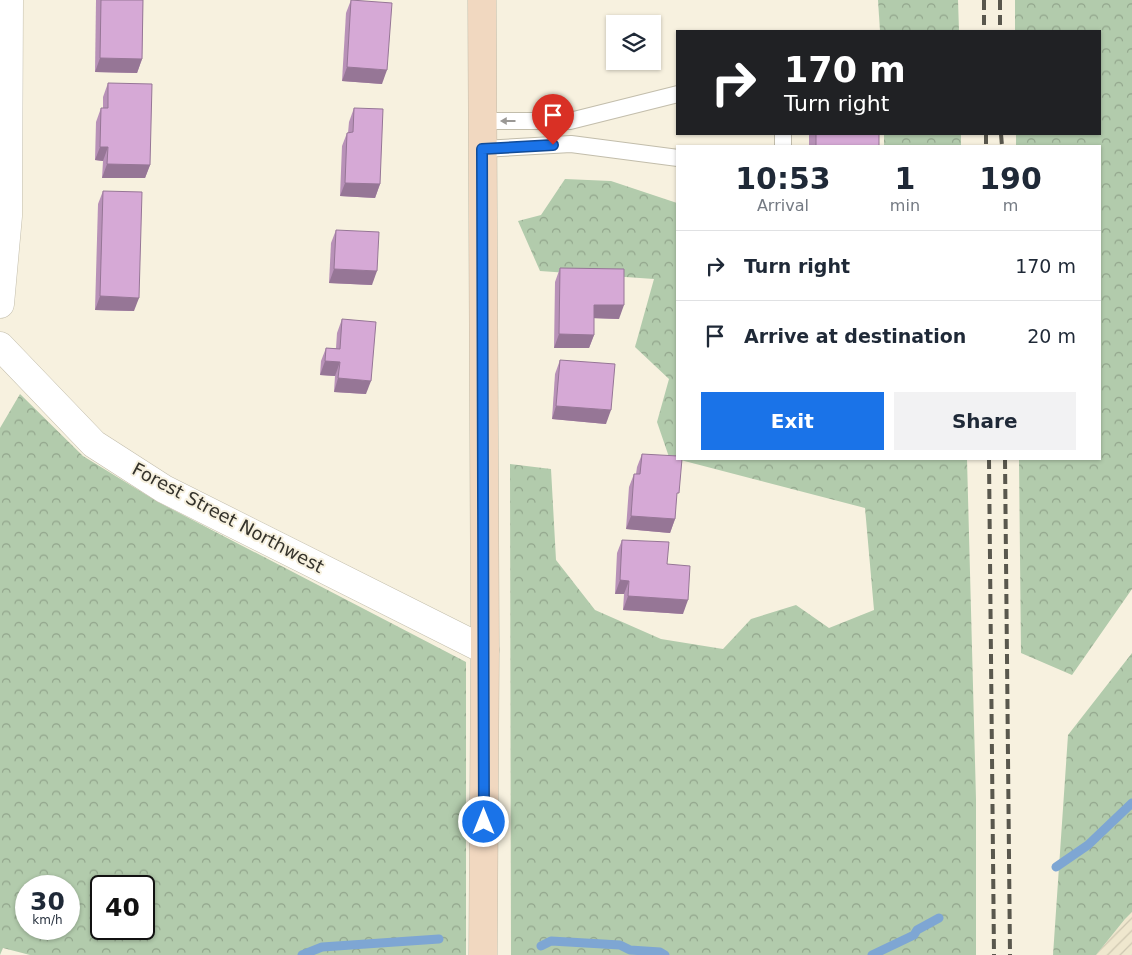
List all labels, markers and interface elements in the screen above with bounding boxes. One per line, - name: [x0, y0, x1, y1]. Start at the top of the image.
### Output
- map controls: [606, 15, 661, 70]
- button: layers: [606, 15, 661, 70]
- icon: right: [701, 50, 766, 115]
- text: 170 m: [784, 50, 906, 90]
- text: Turn right: [784, 91, 889, 116]
- pin: [532, 94, 574, 145]
- icon: arrive: [539, 101, 567, 129]
- one-way arrow: [500, 117, 516, 125]
- text: 10:53: [735, 161, 831, 196]
- text: 1: [894, 161, 915, 196]
- text: 190: [979, 161, 1042, 196]
- text: Arrival: [757, 196, 809, 215]
- text: min: [890, 196, 920, 215]
- text: m: [1003, 196, 1018, 215]
- icon: right: [701, 252, 729, 280]
- text: Turn right: [744, 255, 850, 277]
- text: 170 m: [1015, 255, 1076, 277]
- icon: arrive: [701, 322, 729, 350]
- text: Arrive at destination: [744, 325, 966, 347]
- text: 20 m: [1027, 325, 1076, 347]
- button: Exit: [701, 392, 884, 450]
- button: Share: [894, 392, 1076, 450]
- street label: Forest Street Northwest: [129, 458, 328, 577]
- position arrow: [457, 795, 509, 847]
- speed limit sign: 40: [90, 875, 155, 940]
- text: 30: [30, 887, 65, 916]
- text: km/h: [32, 913, 63, 927]

